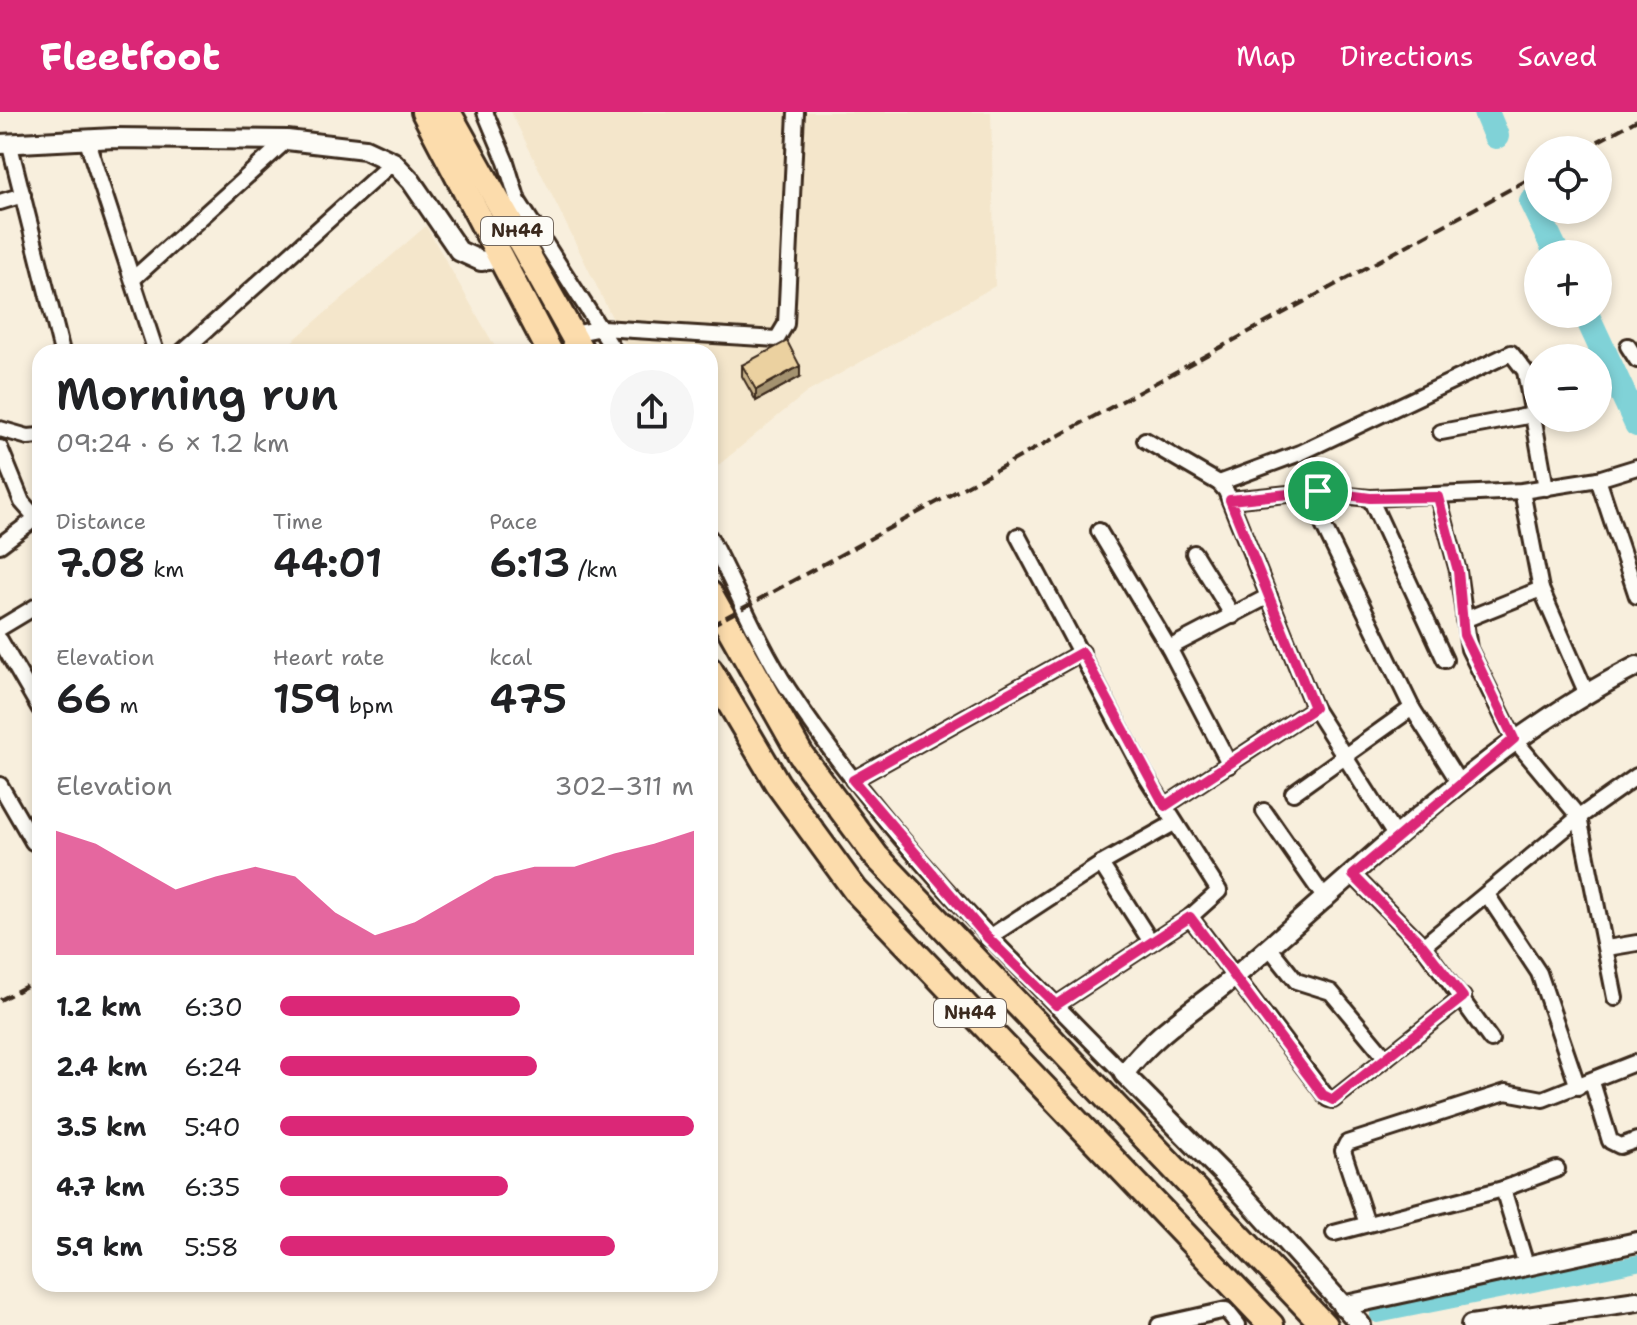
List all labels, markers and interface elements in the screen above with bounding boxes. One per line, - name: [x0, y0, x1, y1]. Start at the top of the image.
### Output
- text: Fleetfoot: [40, 31, 220, 82]
- text: Map: [1236, 37, 1296, 75]
- text: Directions: [1340, 37, 1474, 75]
- text: Saved: [1518, 37, 1597, 75]
- map controls: [1524, 136, 1612, 432]
- button: locate: [1524, 136, 1612, 224]
- road number: NH44: [481, 217, 553, 245]
- button: +: [1524, 240, 1612, 328]
- button: −: [1524, 344, 1612, 432]
- text: Morning run: [56, 365, 339, 424]
- button: share: [610, 370, 694, 454]
- text: 09:24 · 6 × 1.2 km: [56, 425, 289, 460]
- pin: [1284, 457, 1352, 525]
- icon: arrive: [1296, 469, 1340, 513]
- text: Distance: [56, 507, 146, 536]
- text: Time: [273, 507, 323, 536]
- text: Pace: [489, 507, 538, 536]
- text: 7.08: [56, 536, 146, 590]
- text: 44:01: [273, 536, 383, 590]
- text: 6:13: [489, 536, 571, 590]
- text: km: [146, 555, 184, 584]
- text: /km: [571, 555, 617, 584]
- text: Elevation: [56, 643, 154, 672]
- text: Heart rate: [273, 643, 385, 672]
- text: kcal: [489, 643, 532, 672]
- text: 66: [56, 672, 112, 726]
- text: 159: [273, 672, 342, 726]
- text: 475: [489, 672, 567, 726]
- text: m: [112, 691, 138, 720]
- text: bpm: [342, 691, 393, 720]
- text: Elevation: [56, 768, 172, 803]
- text: 302–311 m: [554, 768, 694, 803]
- text: 1.2 km: [56, 989, 141, 1024]
- text: 6:30: [184, 989, 243, 1024]
- road number: NH44: [934, 999, 1006, 1027]
- text: 2.4 km: [56, 1049, 147, 1084]
- text: 6:24: [184, 1049, 242, 1084]
- text: 3.5 km: [56, 1109, 147, 1144]
- text: 5:40: [184, 1109, 241, 1144]
- text: 4.7 km: [56, 1169, 145, 1204]
- text: 6:35: [184, 1169, 240, 1204]
- text: 5.9 km: [56, 1229, 143, 1264]
- text: 5:58: [184, 1229, 239, 1264]

